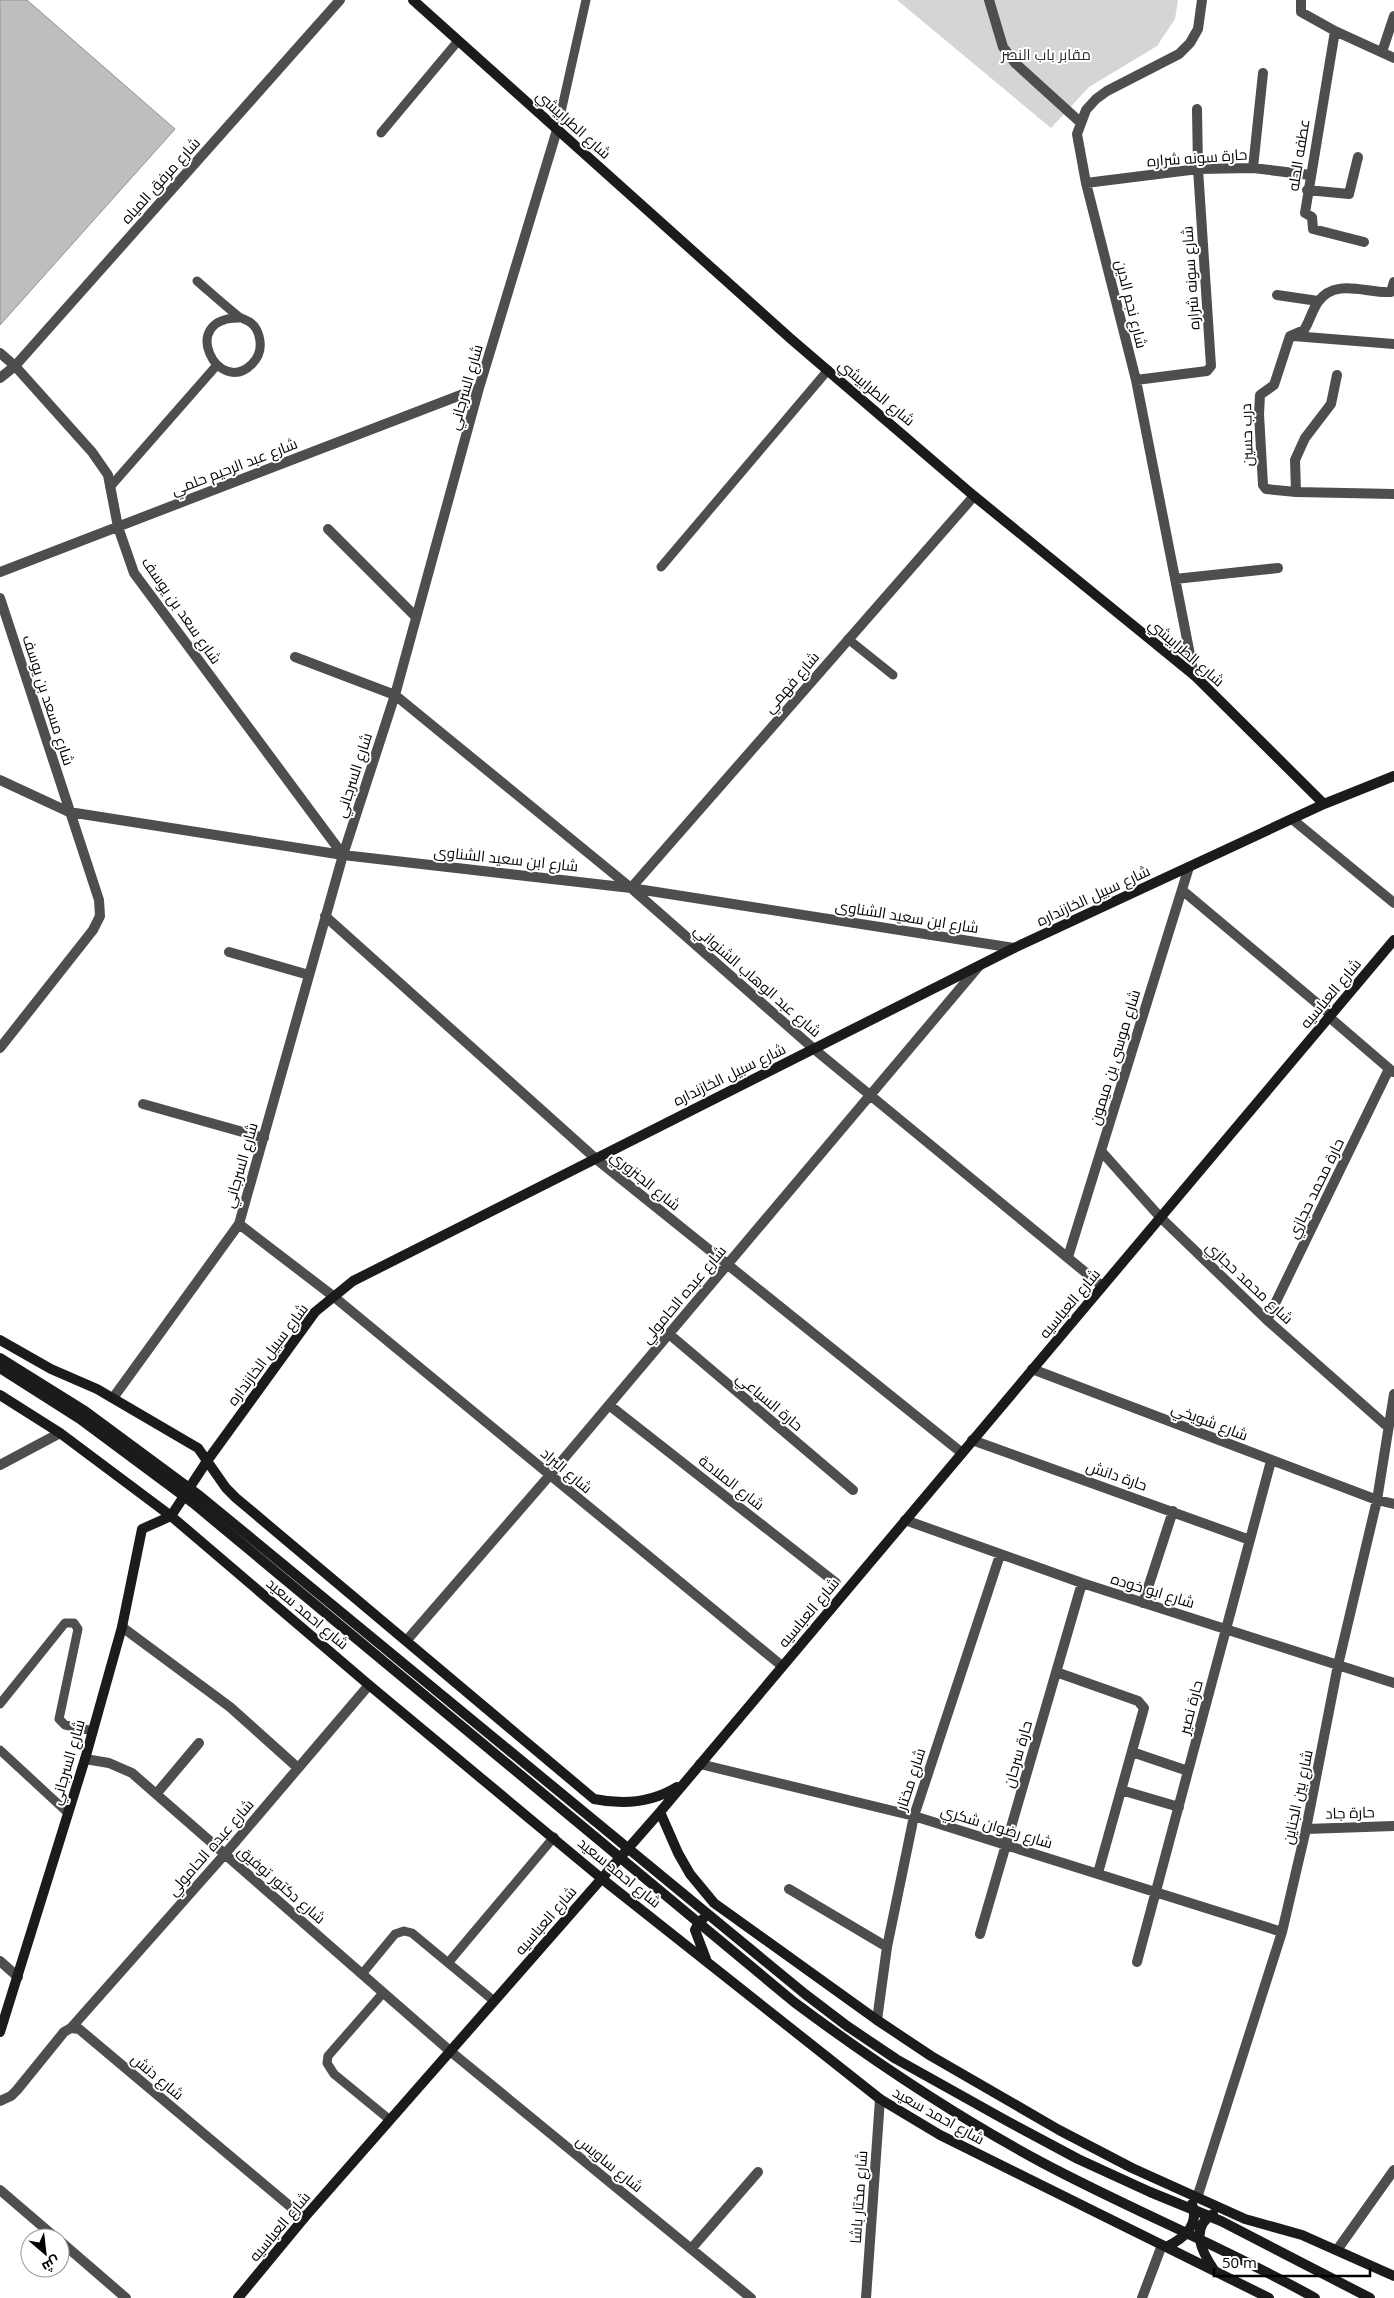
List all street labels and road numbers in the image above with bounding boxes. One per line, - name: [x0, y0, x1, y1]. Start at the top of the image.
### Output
- street label: شارع الطرابيشي: [530, 85, 616, 165]
- street label: عطفه الحله: [1282, 118, 1314, 192]
- street label: شارع مرفق المياه: [116, 133, 206, 229]
- street label: حارة سونه شراره: [1146, 144, 1248, 170]
- street label: شارع سونه شراره: [1176, 225, 1206, 331]
- street label: شارع نجم الدين: [1109, 258, 1153, 351]
- street label: شارع السرجاني: [443, 342, 490, 433]
- street label: شارع الطرابيشي: [833, 354, 919, 432]
- street label: درب حسين: [1235, 403, 1258, 467]
- street label: شارع عبد الرحيم حلمي: [168, 433, 301, 502]
- street label: شارع سعد بن يوسف: [136, 553, 226, 669]
- street label: شارع الطرابيشي: [1143, 614, 1229, 693]
- street label: شارع مسعد بن يوسف: [17, 632, 80, 768]
- street label: شارع فهمي: [759, 647, 826, 719]
- street label: شارع السرجاني: [330, 730, 379, 821]
- street label: شارع ابن سعيد الشناوى: [433, 840, 579, 878]
- street label: شارع سبيل الخازنداره: [1033, 860, 1154, 932]
- street label: شارع ابن سعيد الشناوى: [833, 895, 980, 939]
- street label: شارع عبد الوهاب الشنواني: [688, 919, 826, 1043]
- street label: شارع العباسيه: [1295, 954, 1367, 1033]
- street label: شارع موسى بن ميمون: [1084, 987, 1146, 1128]
- street label: شارع سبيل الخازنداره: [669, 1038, 789, 1112]
- street label: شارع السرجاني: [218, 1120, 265, 1211]
- street label: حارة محمد حجازي: [1282, 1135, 1351, 1243]
- street label: شارع الجنزوري: [605, 1146, 685, 1217]
- street label: شارع محمد حجازي: [1200, 1236, 1298, 1330]
- street label: شارع عبده الحامولي: [636, 1241, 732, 1349]
- street label: شارع العباسيه: [1034, 1264, 1106, 1343]
- street label: شارع سبيل الخازنداره: [222, 1299, 314, 1410]
- street label: حارة السباعي: [730, 1367, 808, 1437]
- street label: شارع شويخي: [1168, 1397, 1251, 1448]
- street label: شارع البراد: [536, 1443, 597, 1499]
- street label: شارع الملاحة: [694, 1450, 769, 1516]
- street label: حارة دانش: [1083, 1455, 1150, 1496]
- street label: شارع ابو خوده: [1108, 1568, 1197, 1614]
- street label: شارع احمد سعيد: [261, 1573, 353, 1655]
- street label: شارع العباسيه: [773, 1573, 845, 1652]
- street label: حارة نصير: [1173, 1678, 1207, 1737]
- street label: شارع السرجاني: [45, 1717, 92, 1808]
- street label: حارة سرحان: [998, 1718, 1037, 1790]
- street label: شارع مختار: [890, 1745, 931, 1814]
- street label: شارع بين الجناين: [1277, 1748, 1319, 1847]
- street label: شارع عبده الحامولي: [162, 1794, 260, 1902]
- street label: شارع رضوان شكري: [938, 1799, 1055, 1855]
- street label: حارة جاد: [1325, 1801, 1375, 1823]
- street label: شارع احمد سعيد: [573, 1832, 666, 1913]
- street label: شارع دكتور توفيق: [233, 1840, 330, 1929]
- street label: شارع العباسيه: [510, 1881, 582, 1960]
- street label: شارع دنش: [126, 2048, 189, 2105]
- street label: شارع احمد سعيد: [889, 2082, 988, 2150]
- street label: شارع ساويس: [571, 2130, 648, 2198]
- street label: شارع مختار باشا: [845, 2150, 873, 2245]
- street label: شارع العباسيه: [244, 2187, 316, 2266]

